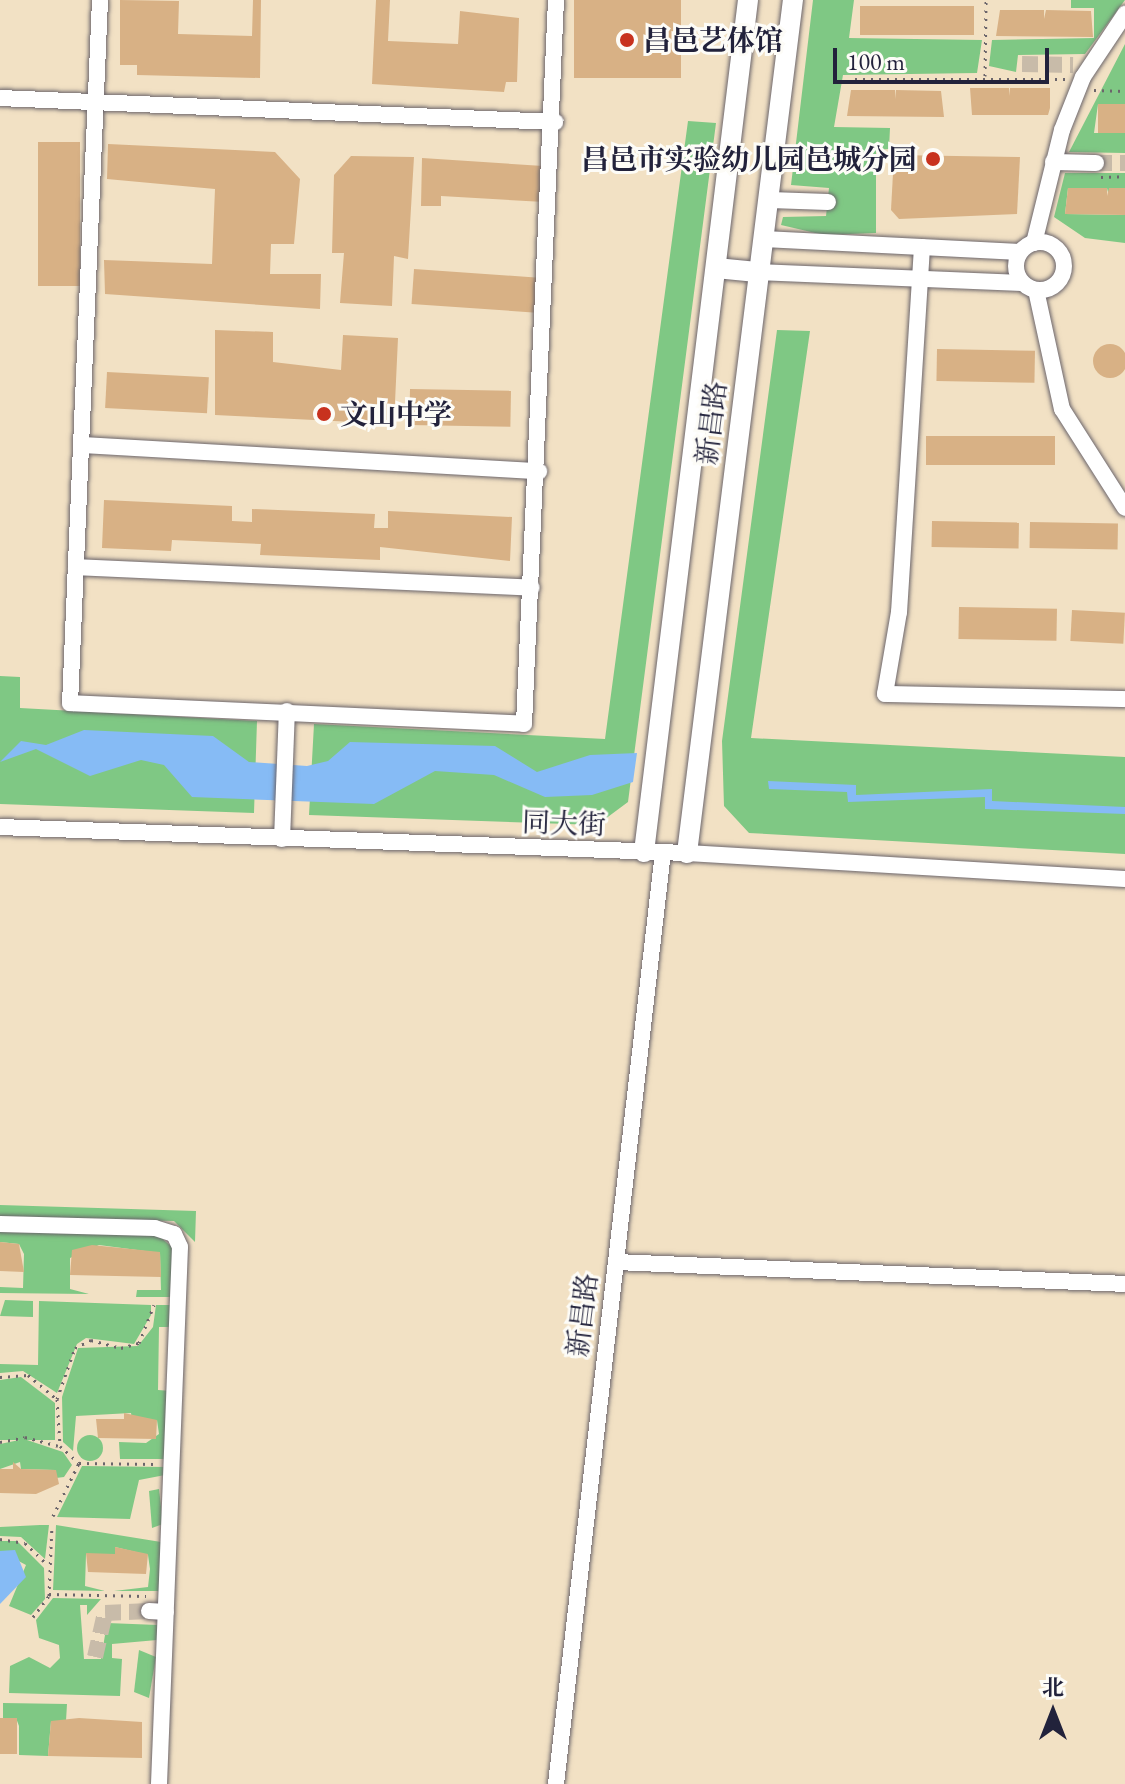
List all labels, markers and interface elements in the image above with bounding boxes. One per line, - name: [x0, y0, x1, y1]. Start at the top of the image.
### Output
- place label: 昌邑艺体馆: [643, 23, 783, 57]
- marker: 昌邑艺体馆: [618, 31, 636, 49]
- scale bar: [837, 32, 1053, 82]
- text: 100 m: [847, 46, 905, 77]
- place label: 昌邑市实验幼儿园邑城分园: [581, 142, 917, 176]
- marker: 昌邑市实验幼儿园邑城分园: [924, 150, 942, 168]
- street label: 新昌路: [689, 379, 733, 467]
- place label: 文山中学: [340, 397, 452, 431]
- marker: 文山中学: [315, 405, 333, 423]
- street label: 同大街: [521, 805, 607, 841]
- street label: 新昌路: [560, 1271, 604, 1359]
- north arrow: [1013, 1672, 1093, 1752]
- text: 北: [1042, 1673, 1064, 1702]

